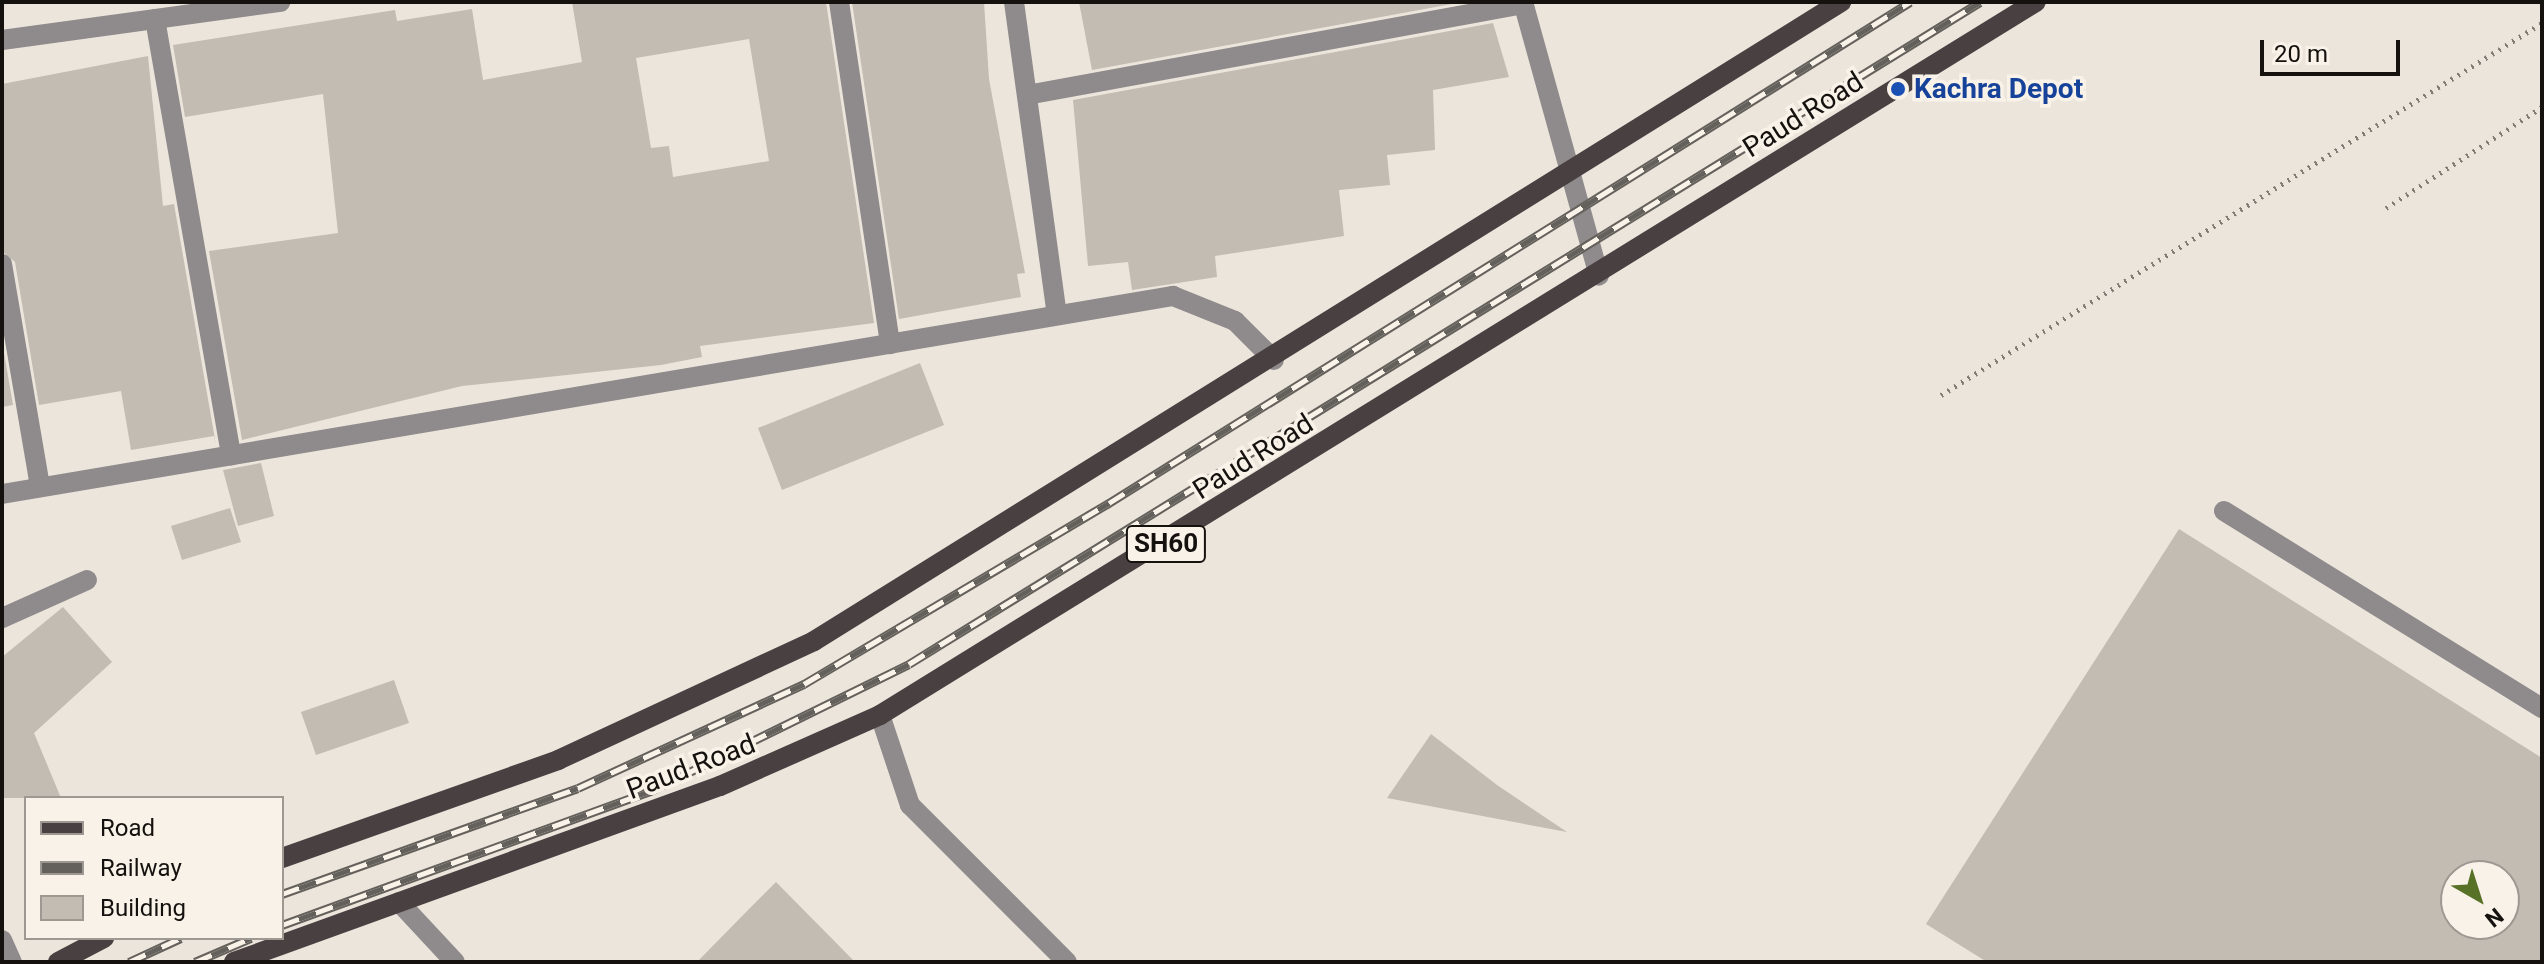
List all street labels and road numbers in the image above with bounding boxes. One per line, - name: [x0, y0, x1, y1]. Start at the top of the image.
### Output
- street label: Paud Road: [1737, 65, 1869, 165]
- street label: Paud Road: [1187, 407, 1319, 507]
- road number: SH60: [1124, 522, 1208, 566]
- street label: Paud Road: [622, 727, 760, 807]

